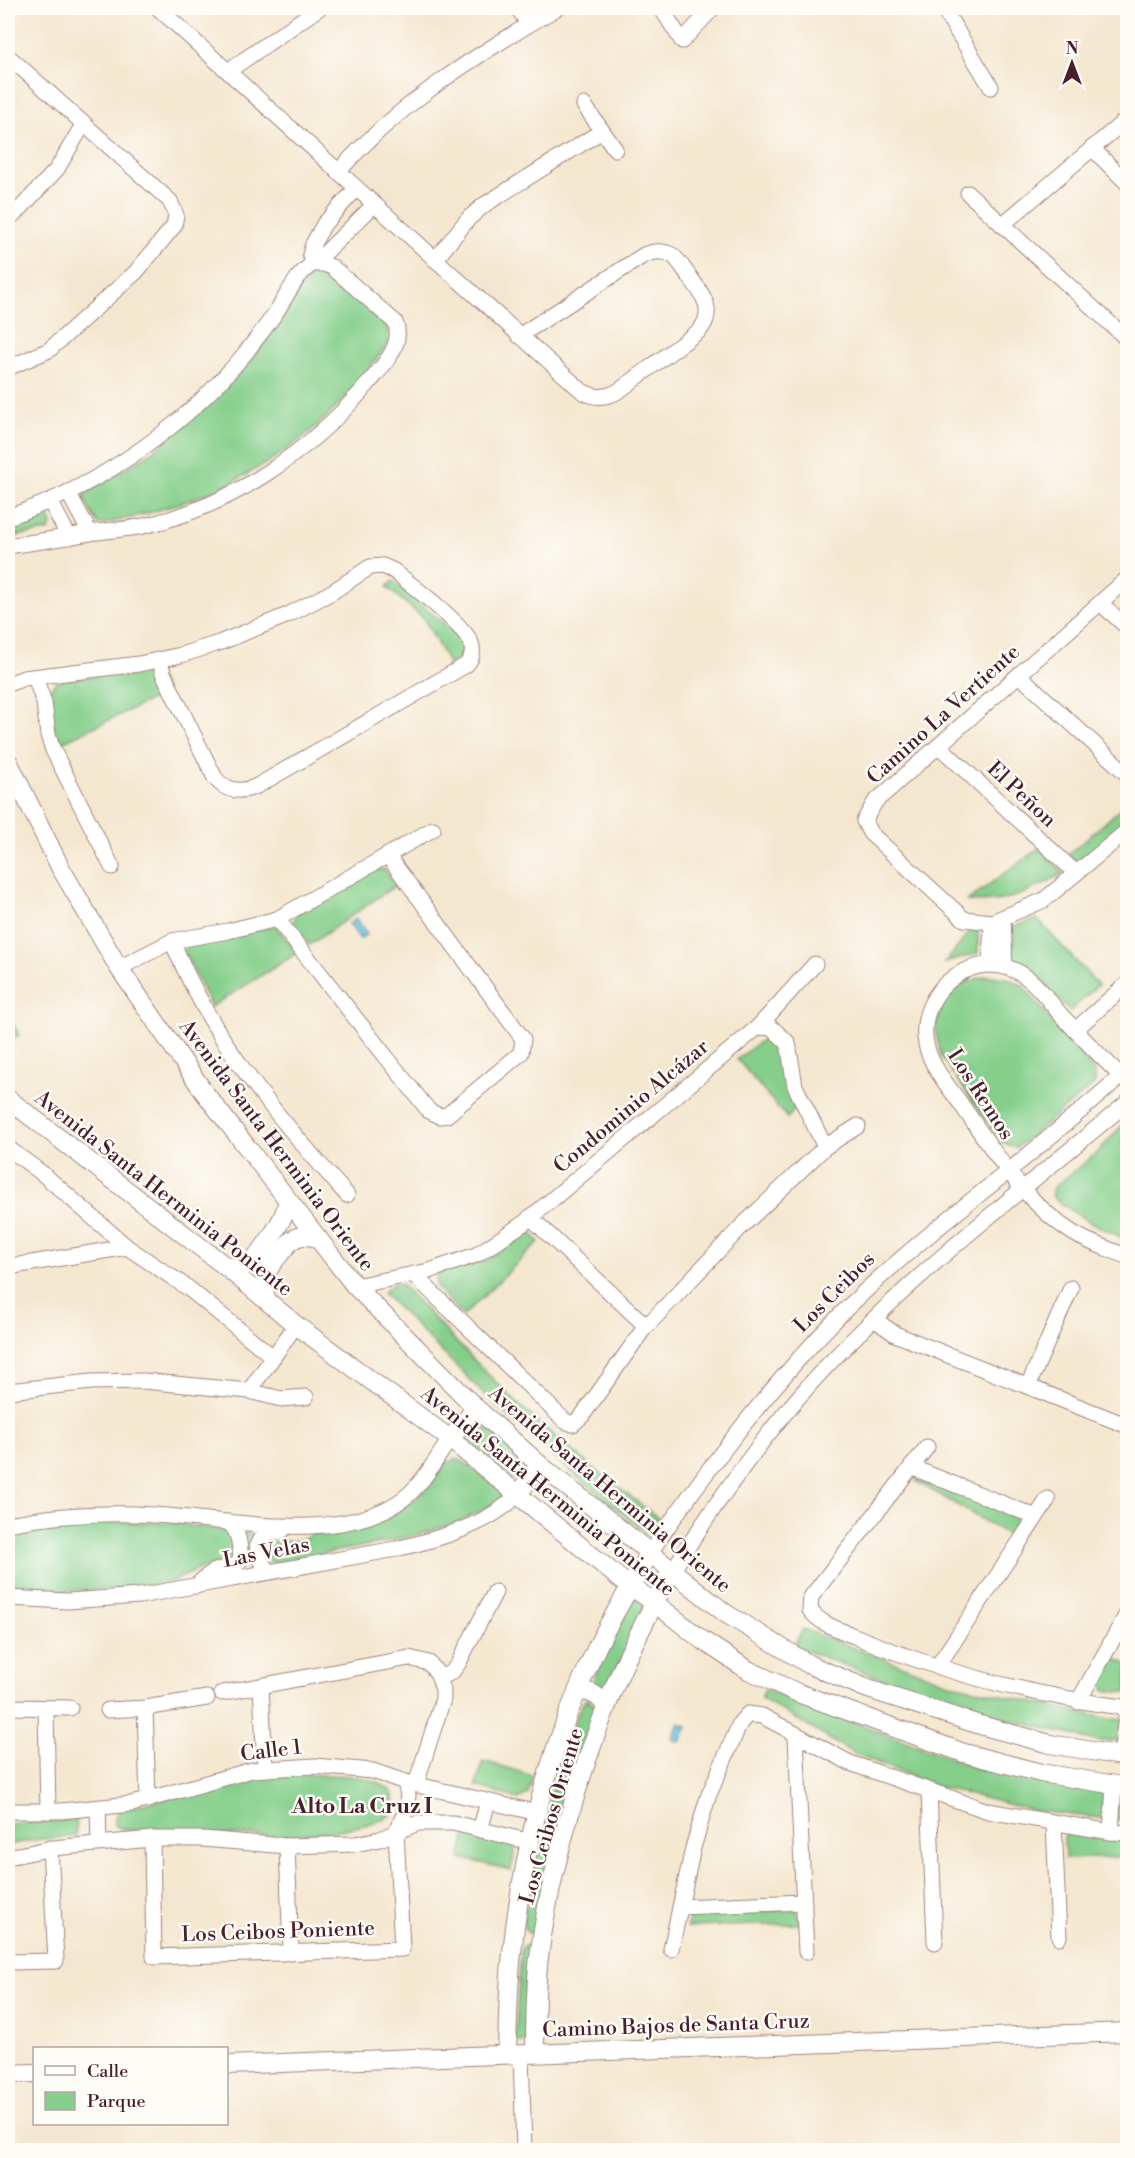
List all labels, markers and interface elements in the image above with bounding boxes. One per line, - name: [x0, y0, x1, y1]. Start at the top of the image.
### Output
- north arrow: [1042, 33, 1102, 93]
- text: N: [1066, 39, 1079, 59]
- street label: Camino La Vertiente: [862, 639, 1025, 790]
- street label: El Peñon: [981, 756, 1062, 834]
- street label: Avenida Santa Herminia Oriente: [172, 1014, 380, 1277]
- street label: Condominio Alcázar: [549, 1034, 715, 1179]
- street label: Los Remos: [941, 1044, 1019, 1145]
- street label: Avenida Santa Herminia Poniente: [28, 1084, 298, 1303]
- street label: Los Ceibos: [789, 1247, 881, 1339]
- street label: Avenida Santa Herminia Poniente: [414, 1380, 680, 1603]
- street label: Avenida Santa Herminia Oriente: [482, 1380, 736, 1599]
- street label: Las Velas: [221, 1532, 312, 1574]
- street label: Los Ceibos Oriente: [514, 1725, 590, 1907]
- street label: Calle 1: [239, 1734, 303, 1768]
- district label: Alto La Cruz I: [290, 1793, 433, 1820]
- street label: Los Ceibos Poniente: [181, 1916, 375, 1948]
- street label: Camino Bajos de Santa Cruz: [542, 2008, 810, 2044]
- legend: [33, 2047, 228, 2125]
- text: Calle: [87, 2060, 128, 2083]
- text: Parque: [87, 2090, 146, 2113]

